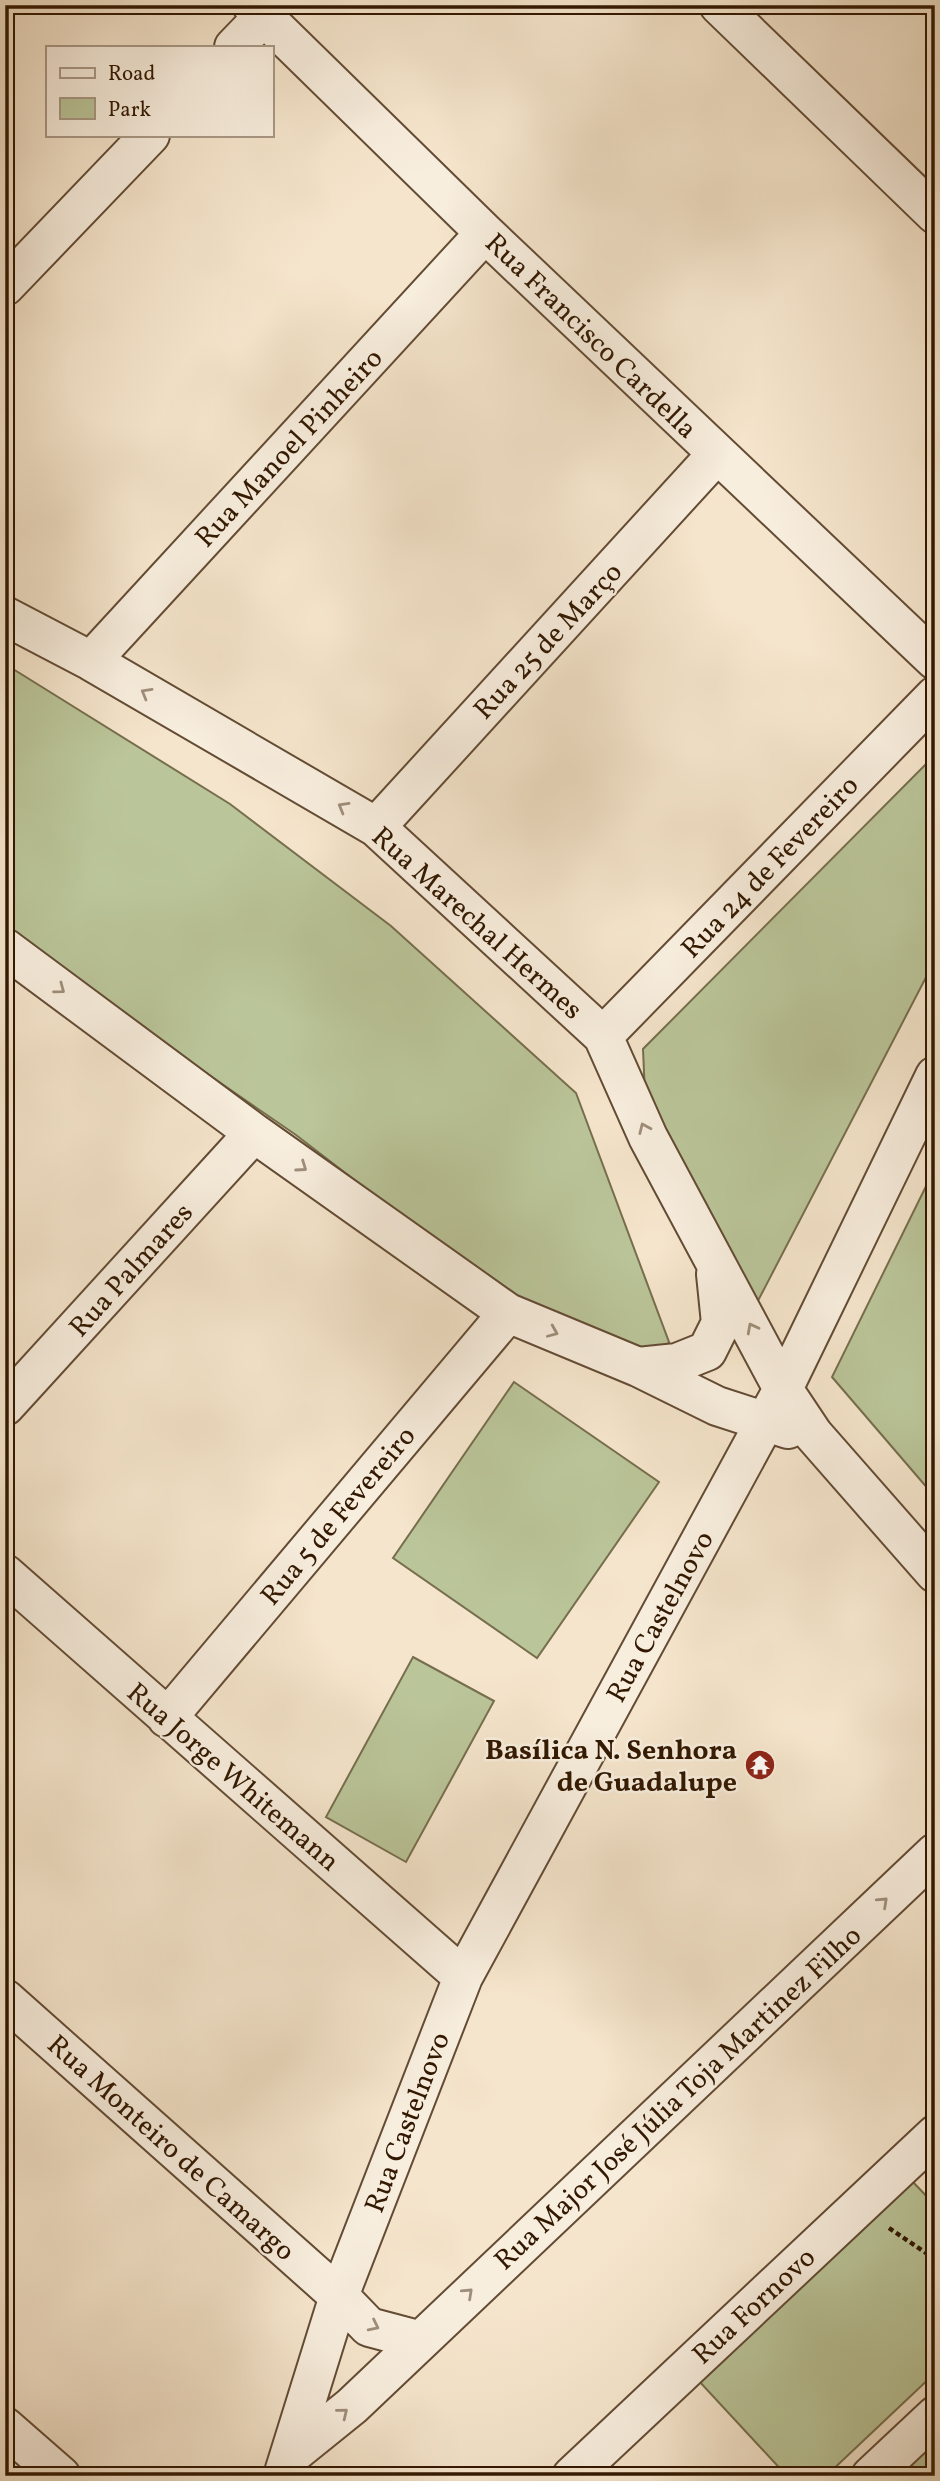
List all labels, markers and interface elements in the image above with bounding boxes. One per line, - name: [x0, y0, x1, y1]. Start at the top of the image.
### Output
- legend: [46, 46, 273, 136]
- text: Road: [108, 60, 155, 89]
- text: Park: [108, 96, 151, 125]
- street label: Rua Francisco Cardella: [476, 225, 705, 449]
- street label: Rua Manoel Pinheiro: [187, 340, 393, 557]
- street label: Rua 25 de Março: [466, 554, 632, 729]
- one-way arrow: [140, 688, 153, 701]
- street label: Rua 24 de Fevereiro: [673, 768, 868, 968]
- one-way arrow: [337, 802, 350, 815]
- street label: Rua Marechal Hermes: [362, 818, 590, 1029]
- one-way arrow: [52, 980, 65, 993]
- one-way arrow: [638, 1123, 652, 1135]
- one-way arrow: [294, 1159, 307, 1171]
- street label: Rua Palmares: [61, 1195, 203, 1346]
- one-way arrow: [546, 1323, 558, 1337]
- one-way arrow: [746, 1323, 760, 1335]
- street label: Rua 5 de Fevereiro: [252, 1419, 426, 1615]
- street label: Rua Castelnovo: [598, 1524, 724, 1710]
- street label: Rua Jorge Whitemann: [117, 1674, 347, 1881]
- place label: Basílica N. Senhora de Guadalupe: [485, 1732, 737, 1803]
- temple icon: Basílica N. Senhora de Guadalupe: [743, 1748, 777, 1782]
- one-way arrow: [875, 1897, 888, 1910]
- street label: Rua Major José Júlia Toja Martinez Filho: [486, 1918, 871, 2280]
- street label: Rua Monteiro de Camargo: [38, 2027, 303, 2271]
- street label: Rua Castelnovo: [356, 2027, 461, 2219]
- street label: Rua Fornovo: [684, 2239, 825, 2374]
- one-way arrow: [460, 2289, 473, 2302]
- one-way arrow: [366, 2318, 379, 2331]
- one-way arrow: [335, 2409, 348, 2421]

